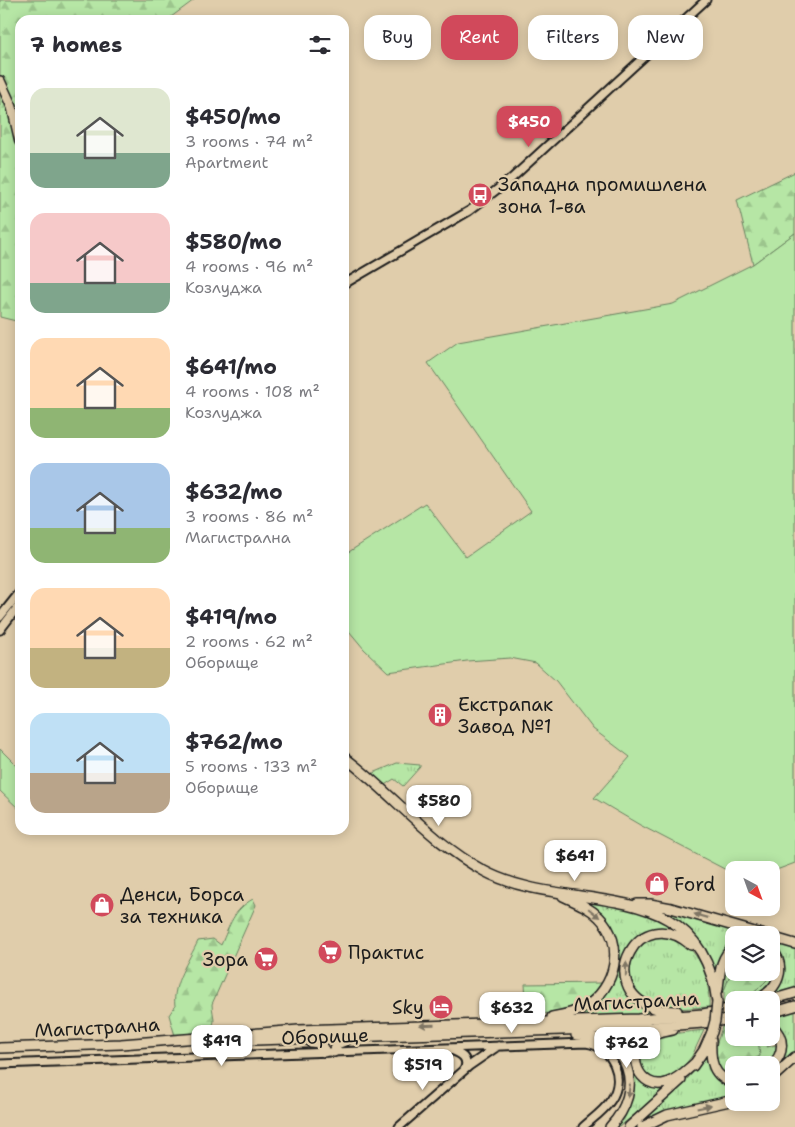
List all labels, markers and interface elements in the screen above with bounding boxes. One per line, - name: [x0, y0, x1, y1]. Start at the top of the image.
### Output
- chip: Buy: [364, 15, 431, 60]
- chip: Rent: [441, 15, 518, 60]
- chip: Filters: [528, 15, 618, 60]
- chip: New: [628, 15, 703, 60]
- text: 7 homes: [30, 31, 122, 59]
- icon: filters: [306, 31, 334, 59]
- text: $450/mo: [185, 103, 281, 131]
- pin: $450: [499, 106, 559, 148]
- icon: home: [70, 108, 130, 168]
- text: $450: [508, 111, 550, 132]
- text: 3 rooms · 74 m²: [185, 131, 313, 152]
- text: Apartment: [185, 152, 268, 173]
- place label: Западна промишлена зона 1-ва: [498, 172, 707, 219]
- bus stop icon: Западна промишлена зона 1-ва: [467, 182, 493, 208]
- text: $580/mo: [185, 228, 282, 256]
- icon: home: [70, 233, 130, 293]
- text: 4 rooms · 96 m²: [185, 256, 313, 277]
- text: Козлуджа: [185, 277, 262, 298]
- text: $641/mo: [185, 353, 277, 381]
- icon: home: [70, 358, 130, 418]
- text: 4 rooms · 108 m²: [185, 381, 320, 402]
- text: Козлуджа: [185, 402, 262, 423]
- text: $632/mo: [185, 478, 283, 506]
- icon: home: [70, 483, 130, 543]
- text: 3 rooms · 86 m²: [185, 506, 313, 527]
- text: Магистрална: [185, 527, 291, 548]
- text: $419/mo: [185, 603, 277, 631]
- icon: home: [70, 608, 130, 668]
- text: 2 rooms · 62 m²: [185, 631, 313, 652]
- text: Оборище: [185, 652, 259, 673]
- place label: Екстрапак Завод №1: [458, 692, 553, 739]
- building icon: Екстрапак Завод №1: [427, 702, 453, 728]
- text: $762/mo: [185, 728, 283, 756]
- icon: home: [70, 733, 130, 793]
- text: 5 rooms · 133 m²: [185, 756, 317, 777]
- text: Оборище: [185, 777, 259, 798]
- pin: $580: [409, 784, 469, 827]
- text: $580: [417, 790, 461, 811]
- pin: $641: [545, 840, 605, 882]
- text: $641: [555, 845, 595, 866]
- north arrow: [725, 861, 780, 916]
- map controls: [725, 861, 780, 1111]
- shop icon: Ford: [644, 871, 670, 897]
- place label: Ford: [674, 872, 715, 897]
- place label: Денси, Борса за техника: [120, 882, 244, 929]
- shop icon: Денси, Борса за техника: [89, 892, 115, 918]
- one-way arrow: [587, 908, 600, 919]
- one-way arrow: [693, 912, 708, 920]
- button: layers: [725, 926, 780, 981]
- supermarket icon: Практис: [317, 939, 343, 965]
- place label: Практис: [348, 940, 424, 965]
- supermarket icon: Зора: [253, 946, 279, 972]
- place label: Зора: [203, 947, 248, 972]
- one-way arrow: [622, 961, 630, 977]
- street label: Магистрална: [573, 986, 699, 1017]
- button: +: [725, 991, 780, 1046]
- pin: $632: [482, 992, 542, 1034]
- hotel icon: Sky: [428, 994, 454, 1020]
- place label: Sky: [392, 995, 424, 1020]
- text: $632: [490, 997, 534, 1018]
- street label: Магистрална: [34, 1012, 160, 1043]
- one-way arrow: [418, 1021, 434, 1029]
- street label: Оборище: [281, 1022, 369, 1051]
- pin: $419: [192, 1024, 252, 1067]
- pin: $762: [597, 1026, 657, 1069]
- text: $419: [202, 1030, 242, 1051]
- text: $762: [605, 1032, 649, 1053]
- pin: $519: [393, 1048, 453, 1091]
- text: $519: [404, 1054, 442, 1075]
- button: −: [725, 1056, 780, 1111]
- one-way arrow: [625, 1083, 633, 1099]
- one-way arrow: [696, 1103, 712, 1111]

